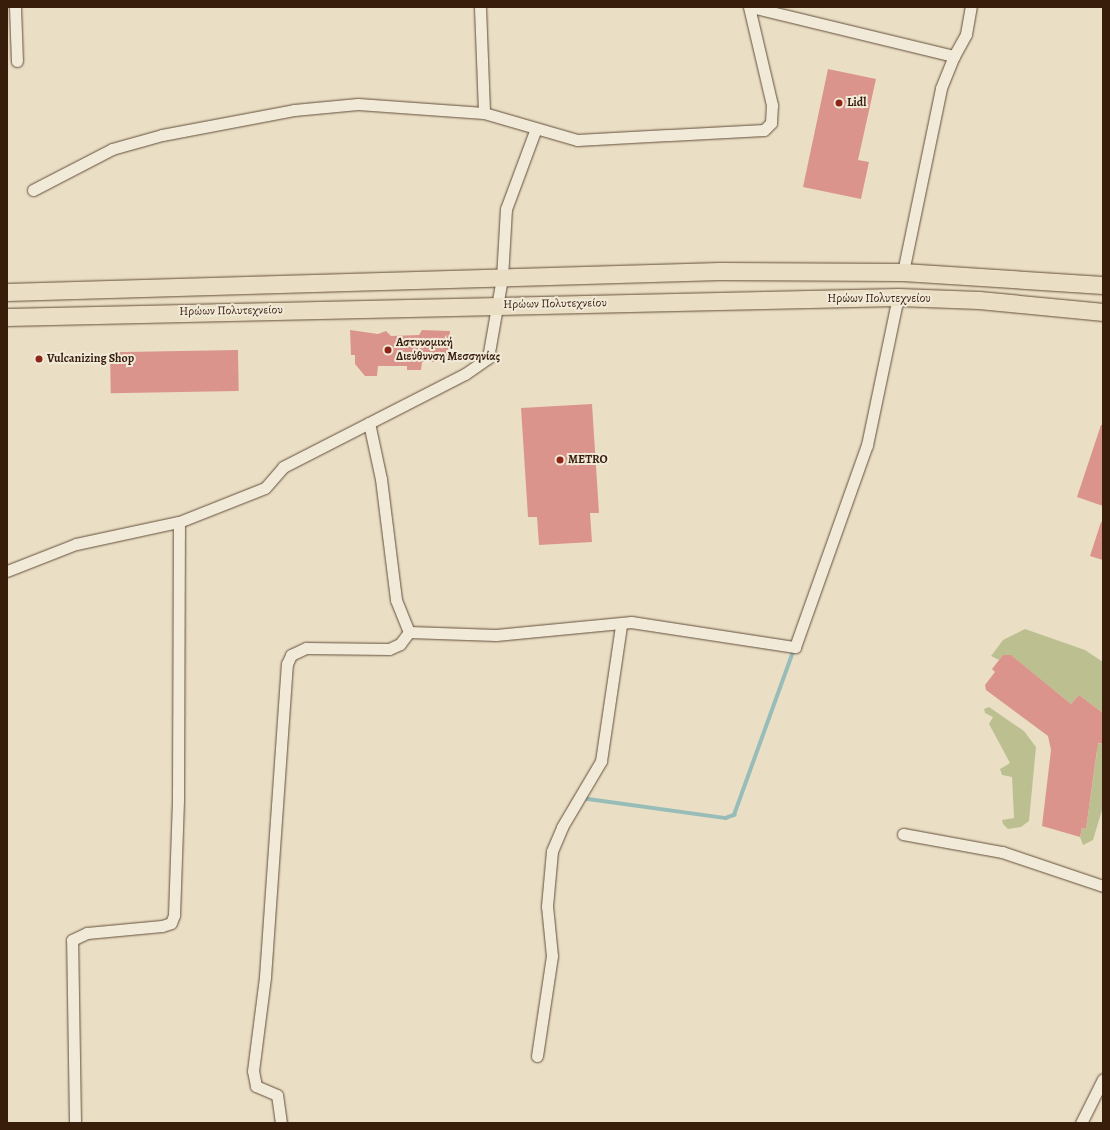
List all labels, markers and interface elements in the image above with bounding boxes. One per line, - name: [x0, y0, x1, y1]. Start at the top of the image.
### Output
- place label: Lidl: [847, 96, 866, 110]
- marker: Lidl: [834, 98, 844, 108]
- street label: Ηρώων Πολυτεχνείου: [827, 292, 931, 306]
- street label: Ηρώων Πολυτεχνείου: [503, 296, 607, 312]
- street label: Ηρώων Πολυτεχνείου: [179, 303, 283, 319]
- place label: Αστυνομική Διεύθυνση Μεσσηνίας: [396, 336, 500, 364]
- marker: Αστυνομική Διεύθυνση Μεσσηνίας: [383, 345, 393, 355]
- place label: Vulcanizing Shop: [47, 352, 134, 366]
- marker: Vulcanizing Shop: [34, 354, 44, 364]
- place label: METRO: [568, 453, 608, 467]
- marker: METRO: [555, 455, 565, 465]

